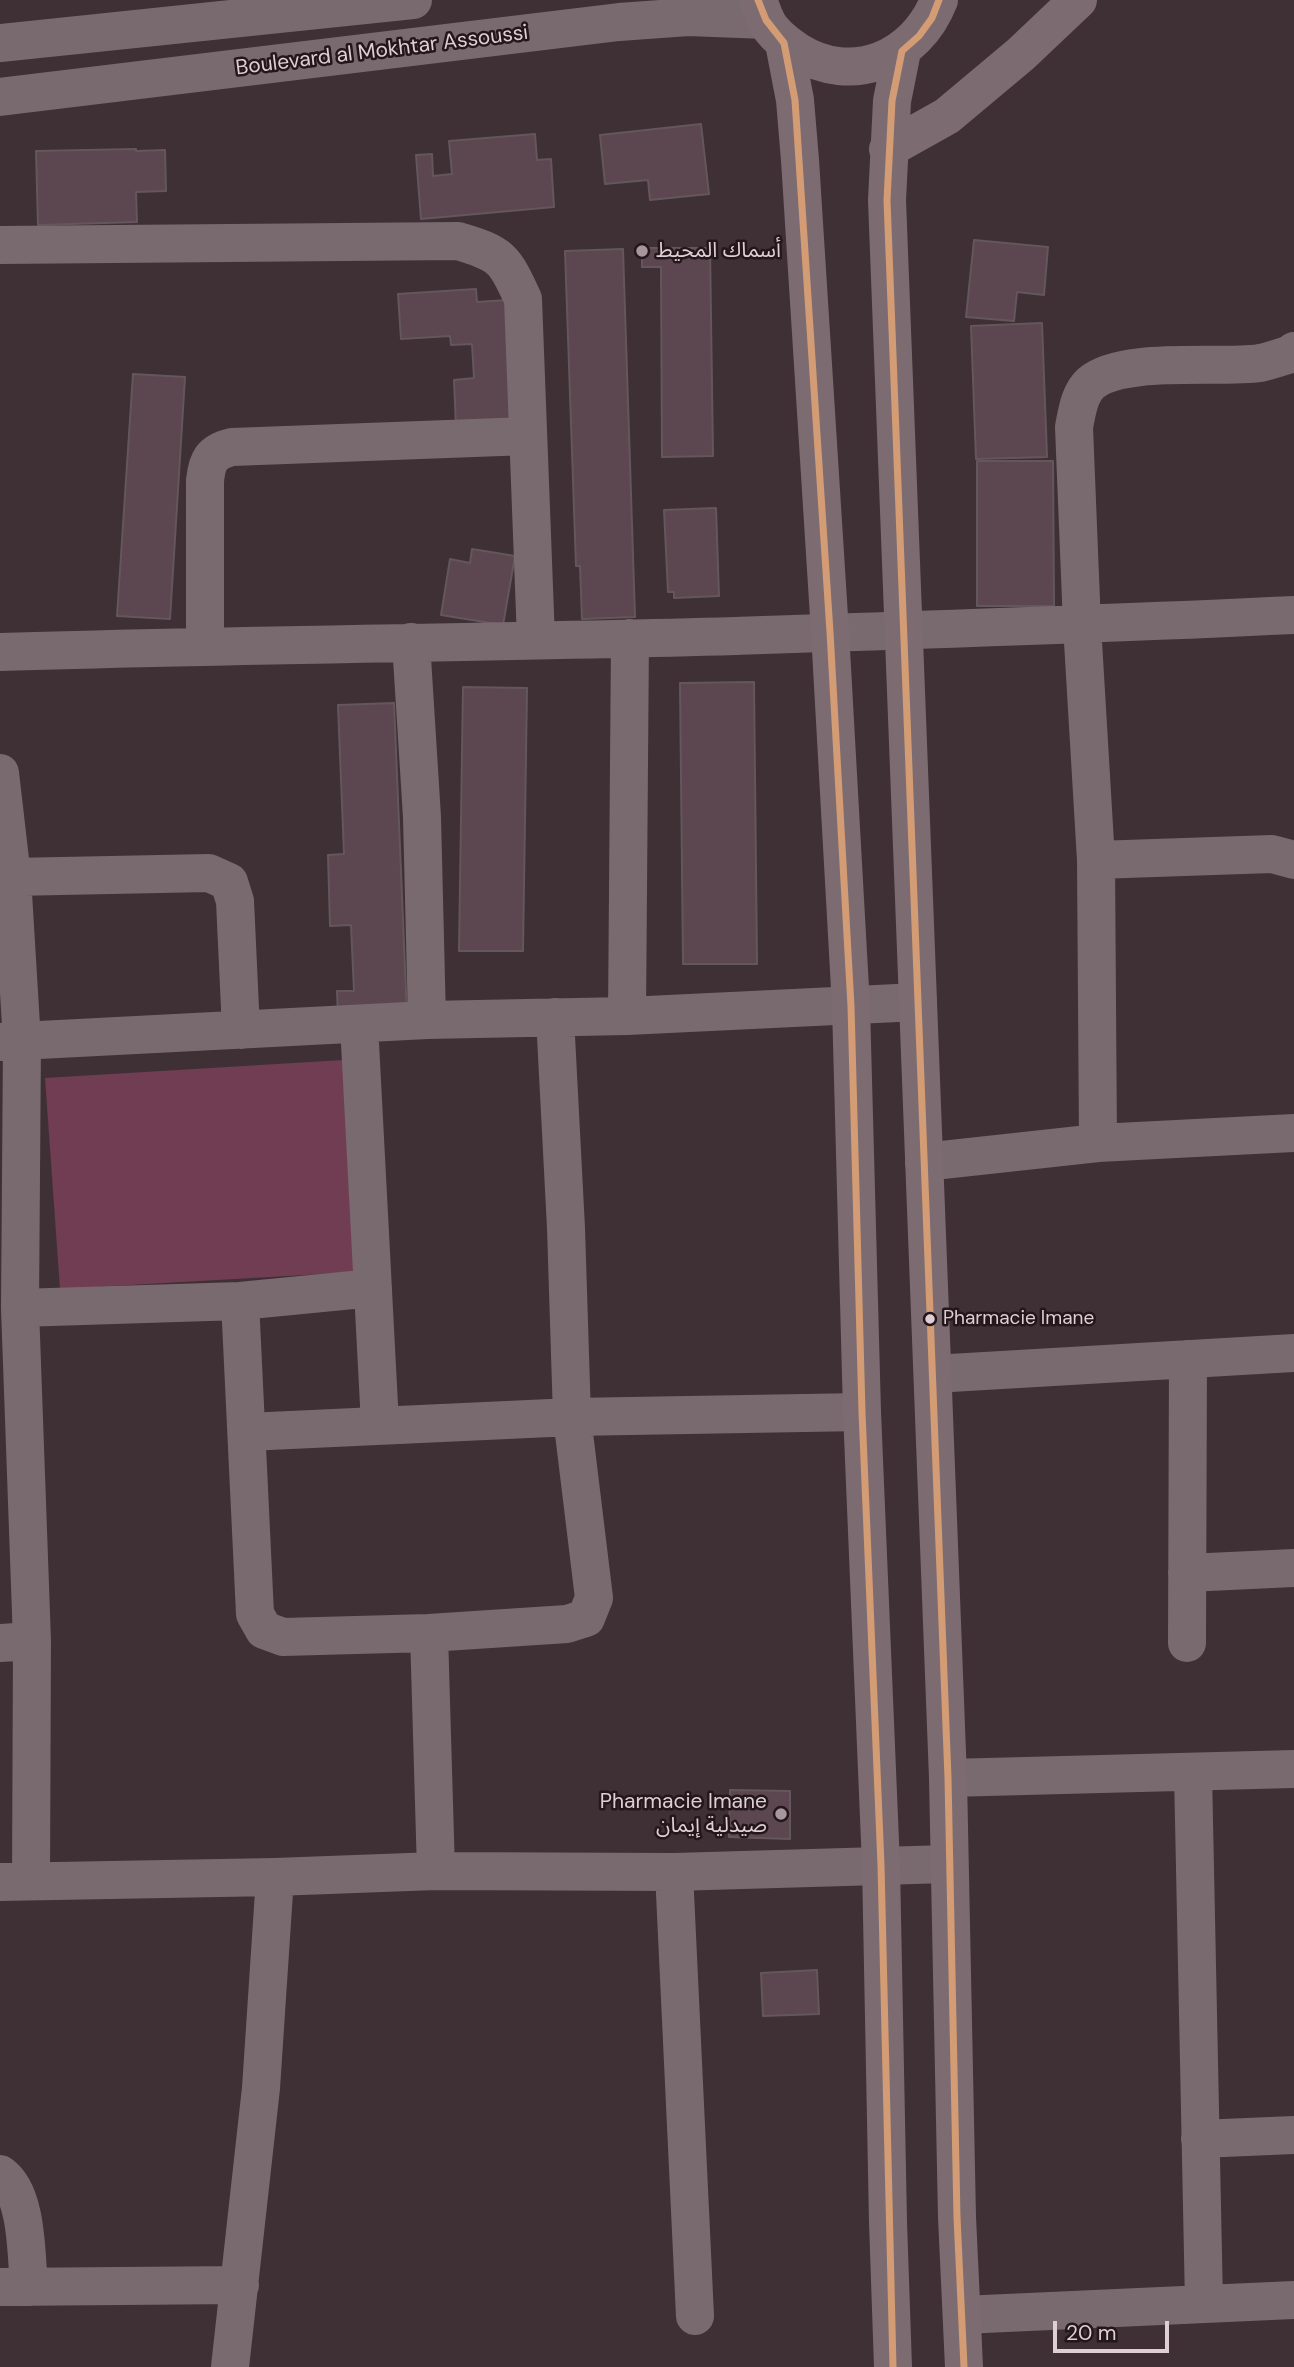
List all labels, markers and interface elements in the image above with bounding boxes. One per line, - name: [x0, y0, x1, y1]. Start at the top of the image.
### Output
- street label: Boulevard al Mokhtar Assoussi: [234, 21, 530, 81]
- place label: أسماك المحيط: [656, 238, 781, 264]
- marker: أسماك المحيط: [634, 243, 650, 259]
- place label: Pharmacie Imane: [943, 1308, 1094, 1330]
- marker: Pharmacie Imane: [923, 1312, 937, 1326]
- place label: Pharmacie Imane صيدلية إيمان: [600, 1789, 767, 1839]
- marker: Pharmacie Imane صيدلية إيمان: [773, 1806, 789, 1822]
- scale bar: [1056, 2308, 1172, 2352]
- text: 20 m: [1066, 2319, 1117, 2347]

